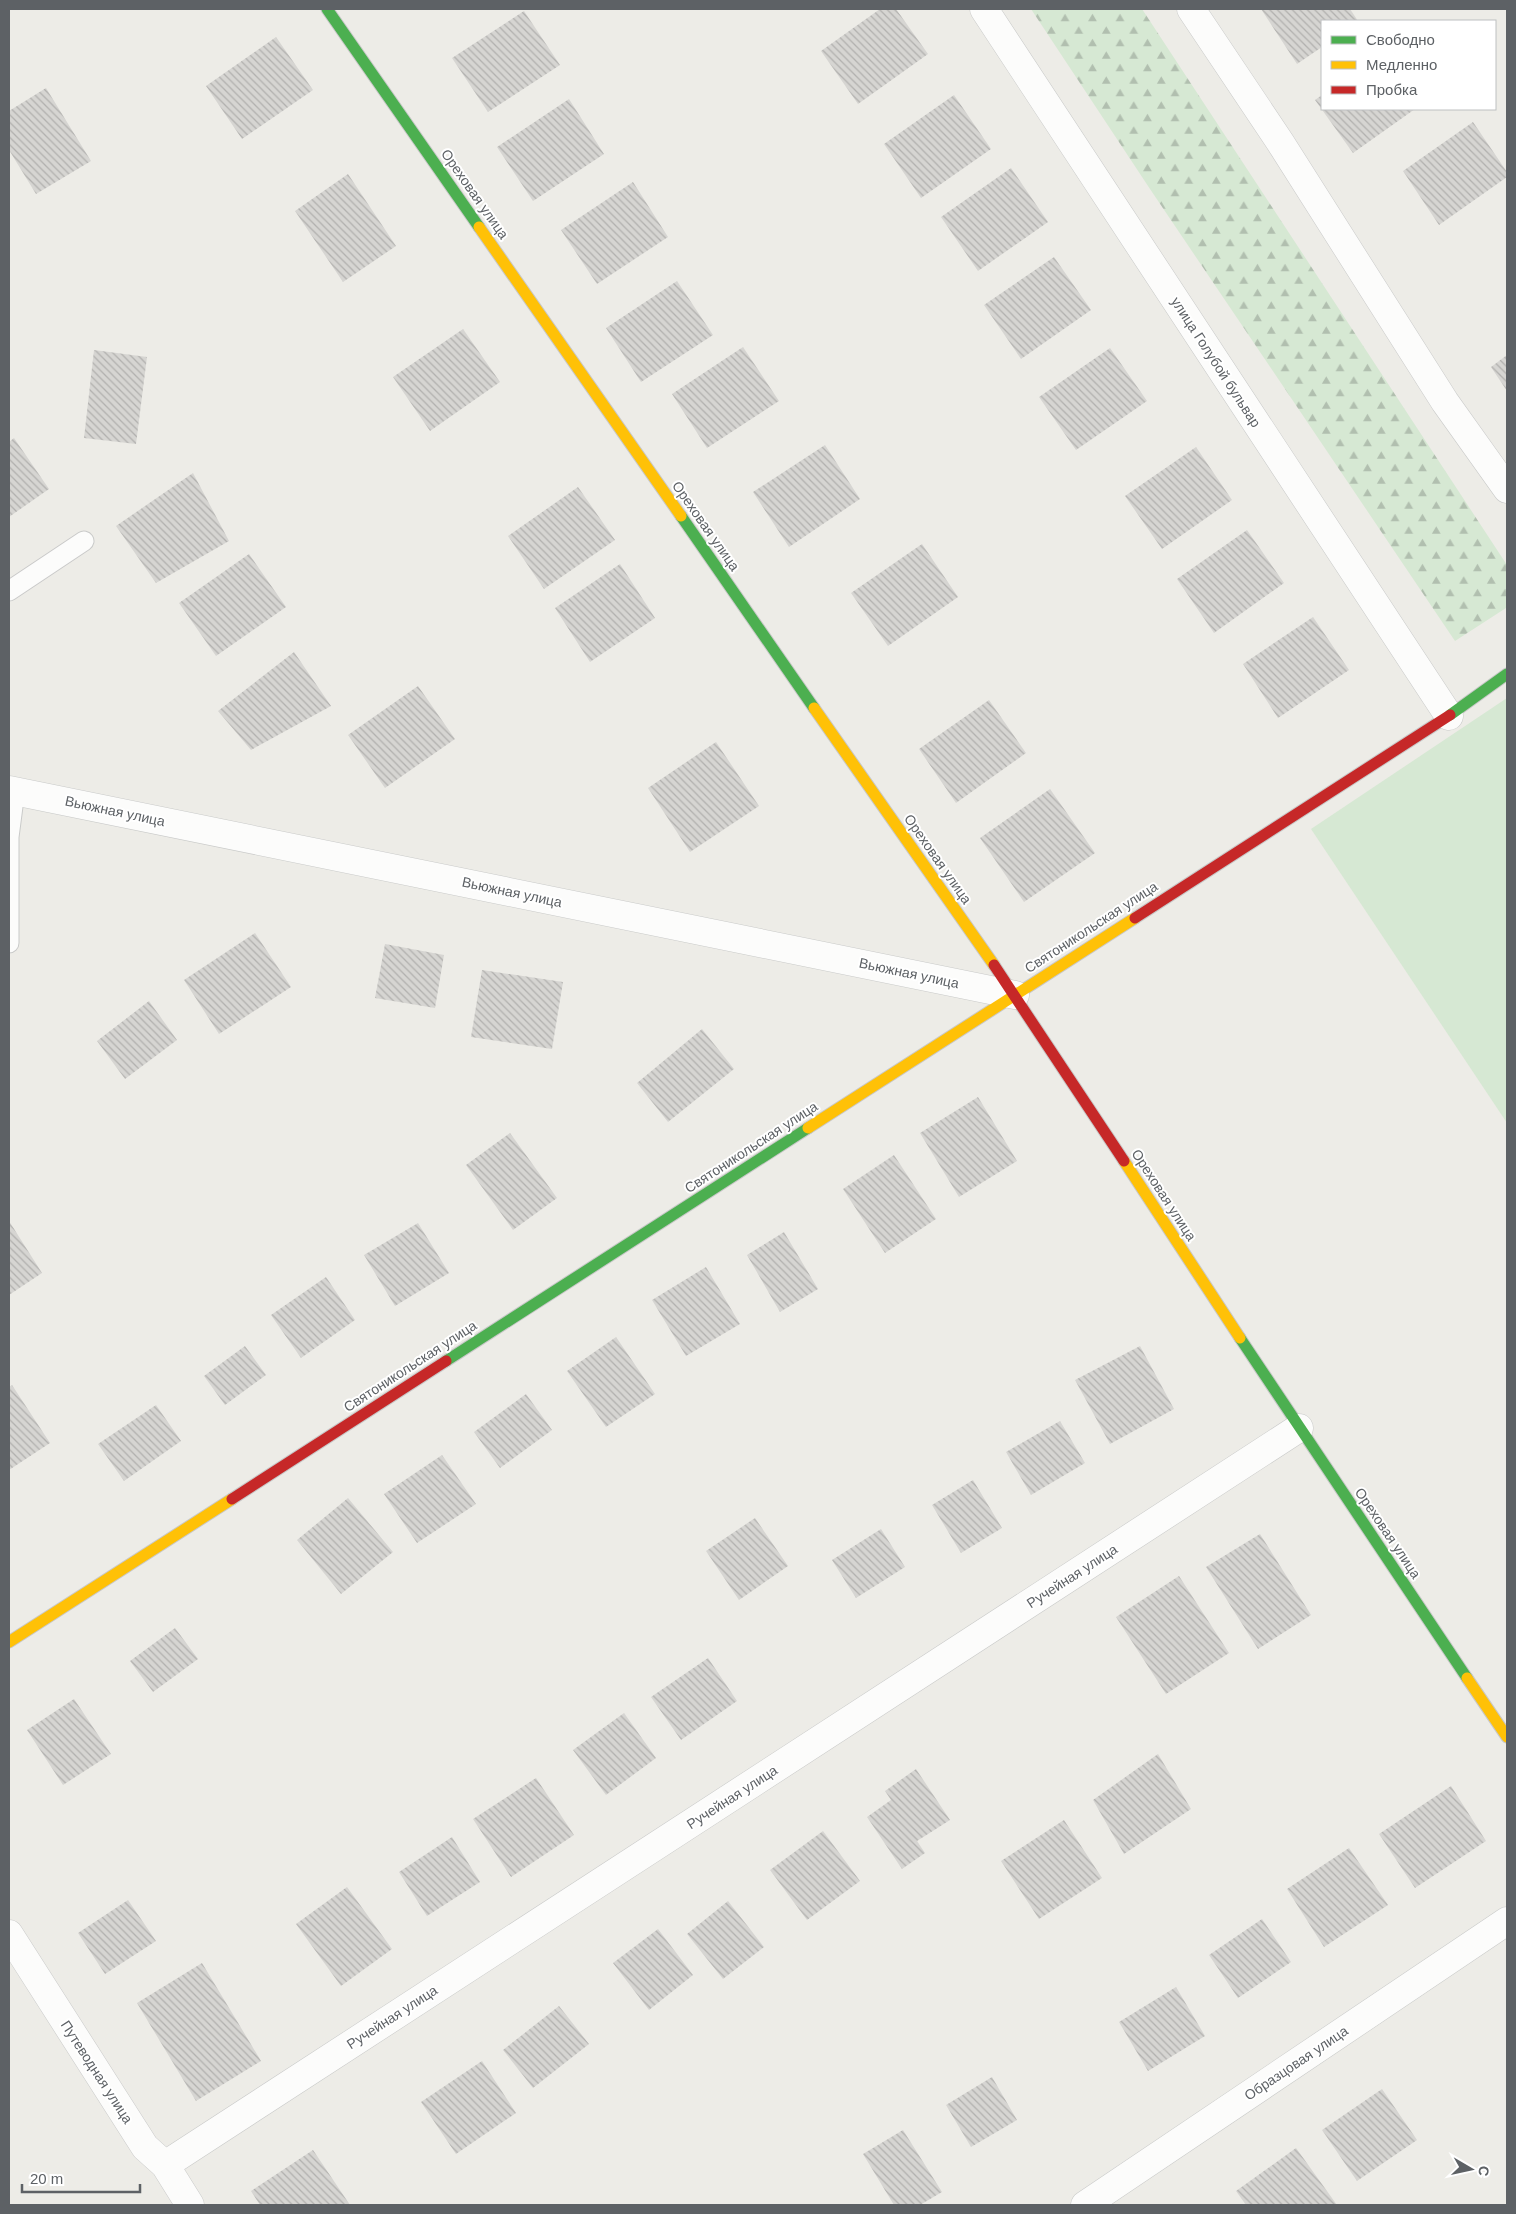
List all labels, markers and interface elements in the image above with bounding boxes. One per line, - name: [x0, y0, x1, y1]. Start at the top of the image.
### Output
- legend: [1321, 20, 1496, 110]
- text: Свободно: [1366, 31, 1435, 48]
- text: Медленно: [1366, 56, 1437, 73]
- text: Пробка: [1366, 81, 1418, 98]
- street label: Ореховая улица: [438, 146, 512, 242]
- street label: улица Голубой бульвар: [1168, 294, 1264, 430]
- street label: Ореховая улица: [669, 478, 743, 574]
- street label: Вьюжная улица: [64, 793, 167, 829]
- street label: Ореховая улица: [901, 811, 975, 907]
- street label: Вьюжная улица: [461, 874, 564, 910]
- street label: Святоникольская улица: [1022, 878, 1161, 976]
- street label: Вьюжная улица: [858, 955, 961, 991]
- street label: Святоникольская улица: [682, 1098, 821, 1196]
- street label: Ореховая улица: [1128, 1146, 1200, 1244]
- street label: Святоникольская улица: [341, 1317, 480, 1415]
- street label: Ореховая улица: [1352, 1485, 1424, 1582]
- street label: Ручейная улица: [1024, 1541, 1120, 1611]
- street label: Ручейная улица: [684, 1762, 780, 1832]
- street label: Ручейная улица: [344, 1982, 440, 2052]
- street label: Путеводная улица: [58, 2018, 136, 2127]
- street label: Образцовая улица: [1241, 2022, 1351, 2104]
- north arrow: [1446, 2144, 1496, 2194]
- scale bar: [22, 2162, 140, 2194]
- text: С: [1475, 2165, 1493, 2177]
- text: 20 m: [30, 2170, 63, 2187]

